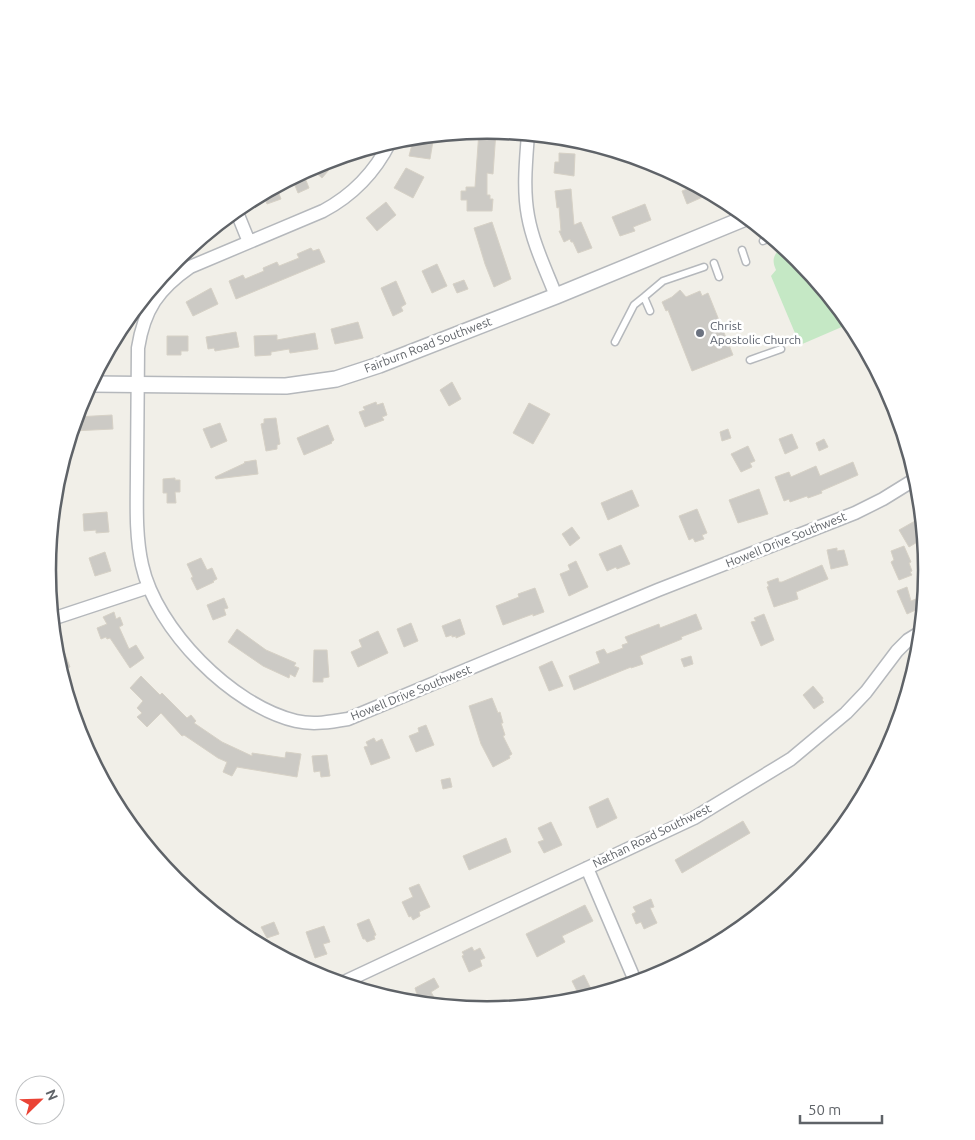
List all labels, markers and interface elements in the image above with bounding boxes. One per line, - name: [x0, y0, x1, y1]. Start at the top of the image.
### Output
- street label: Fairburn Road Southwest: [362, 314, 494, 375]
- place label: Christ Apostolic Church: [710, 319, 801, 346]
- marker: Christ Apostolic Church: [694, 327, 706, 339]
- street label: Howell Drive Southwest: [724, 509, 848, 570]
- street label: Howell Drive Southwest: [349, 662, 473, 723]
- street label: Nathan Road Southwest: [590, 801, 713, 870]
- north arrow: [15, 1075, 65, 1125]
- text: N: [43, 1087, 61, 1103]
- scale bar: [800, 1092, 882, 1124]
- text: 50 m: [808, 1101, 841, 1118]

